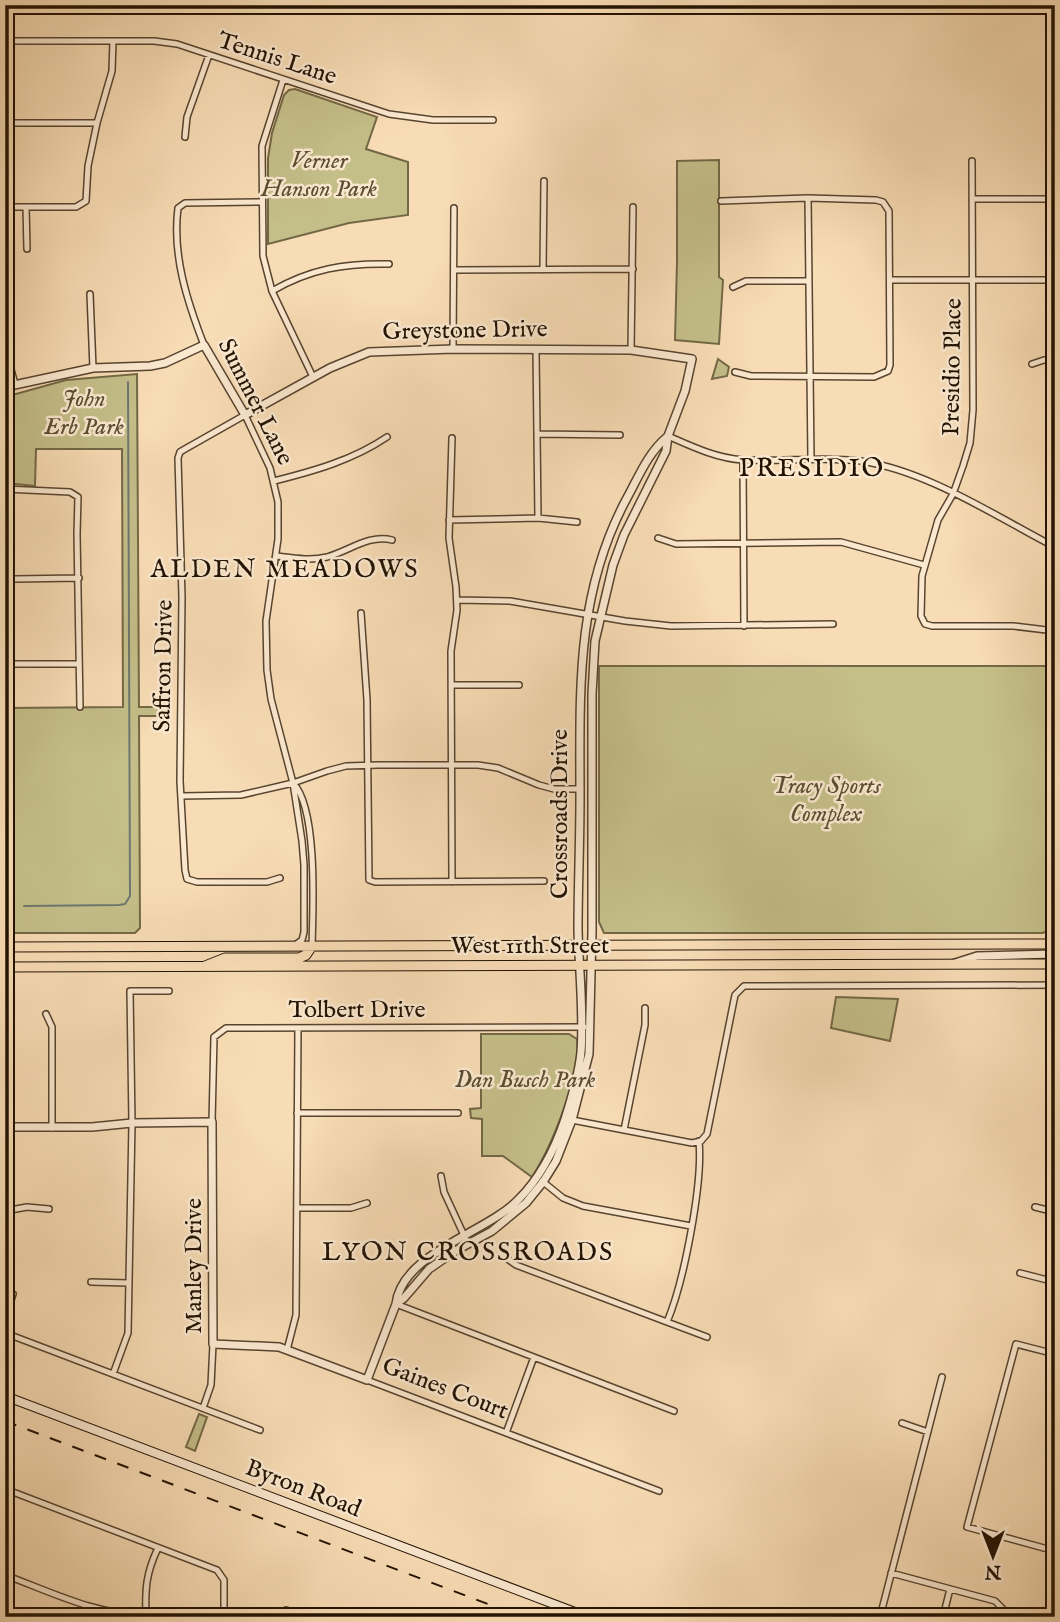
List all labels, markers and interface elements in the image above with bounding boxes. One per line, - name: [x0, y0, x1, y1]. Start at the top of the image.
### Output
- street label: Tennis Lane: [214, 25, 340, 93]
- park label: Verner Hanson Park: [260, 146, 377, 205]
- street label: Presidio Place: [936, 298, 970, 436]
- street label: Greystone Drive: [382, 314, 548, 348]
- street label: Summer Lane: [210, 333, 300, 471]
- park label: John Erb Park: [43, 384, 124, 443]
- district label: PRESIDIO: [739, 452, 885, 485]
- district label: ALDEN MEADOWS: [149, 553, 420, 586]
- street label: Saffron Drive: [147, 599, 181, 733]
- street label: Crossroads Drive: [545, 729, 576, 899]
- park label: Tracy Sports Complex: [771, 771, 882, 830]
- street label: West 11th Street: [451, 931, 609, 962]
- street label: Tolbert Drive: [289, 995, 425, 1026]
- park label: Dan Busch Park: [455, 1065, 596, 1096]
- street label: Manley Drive: [179, 1198, 210, 1334]
- district label: LYON CROSSROADS: [322, 1236, 614, 1269]
- street label: Gaines Court: [377, 1351, 513, 1427]
- street label: Byron Road: [241, 1453, 366, 1525]
- north arrow: [958, 1520, 1028, 1590]
- text: N: [984, 1559, 1002, 1583]

